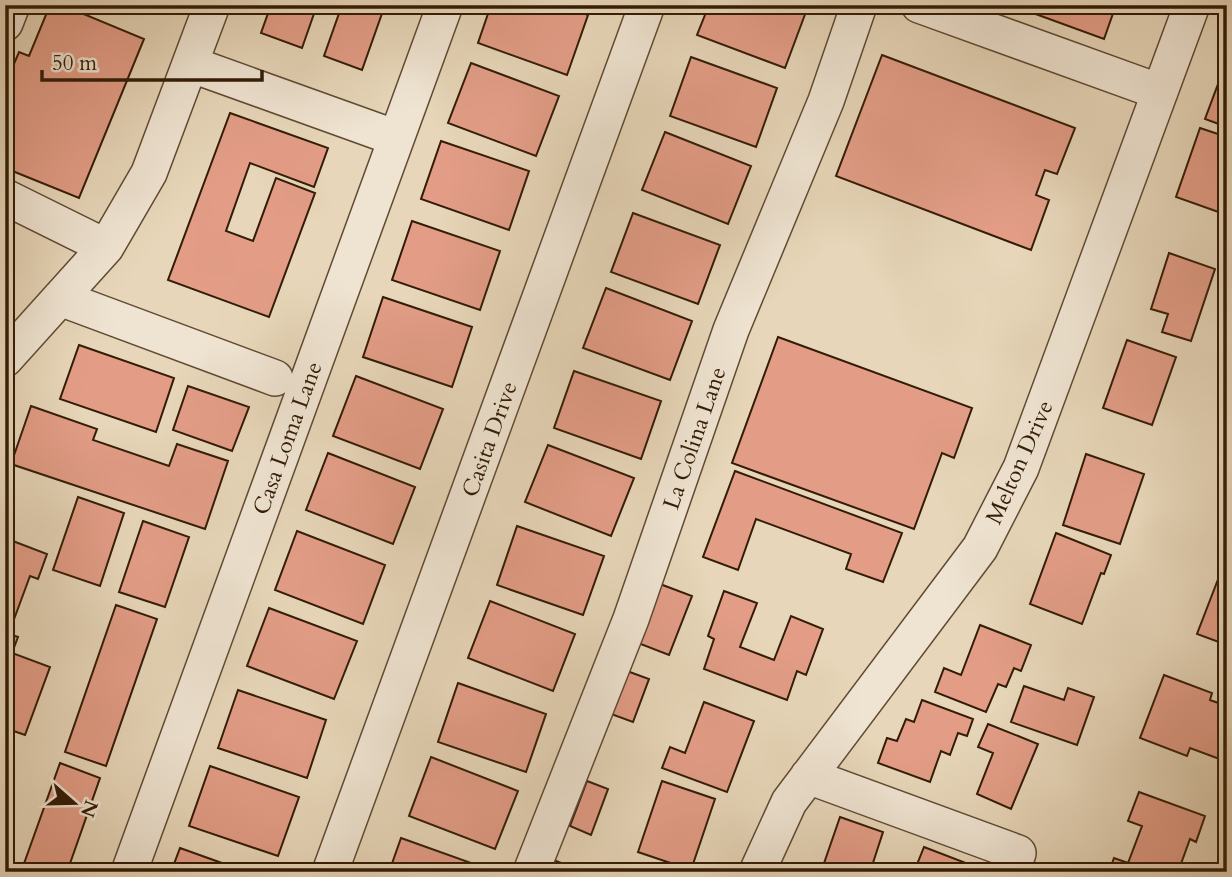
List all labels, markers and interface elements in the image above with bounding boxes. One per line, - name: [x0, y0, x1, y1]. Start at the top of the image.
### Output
- scale bar: [42, 38, 262, 82]
- text: 50 m: [52, 49, 97, 78]
- street label: Casa Loma Lane: [245, 357, 330, 519]
- street label: La Colina Lane: [656, 363, 733, 514]
- street label: Casita Drive: [454, 377, 525, 501]
- street label: Melton Drive: [978, 395, 1061, 529]
- north arrow: [38, 768, 108, 838]
- text: N: [74, 796, 104, 821]

